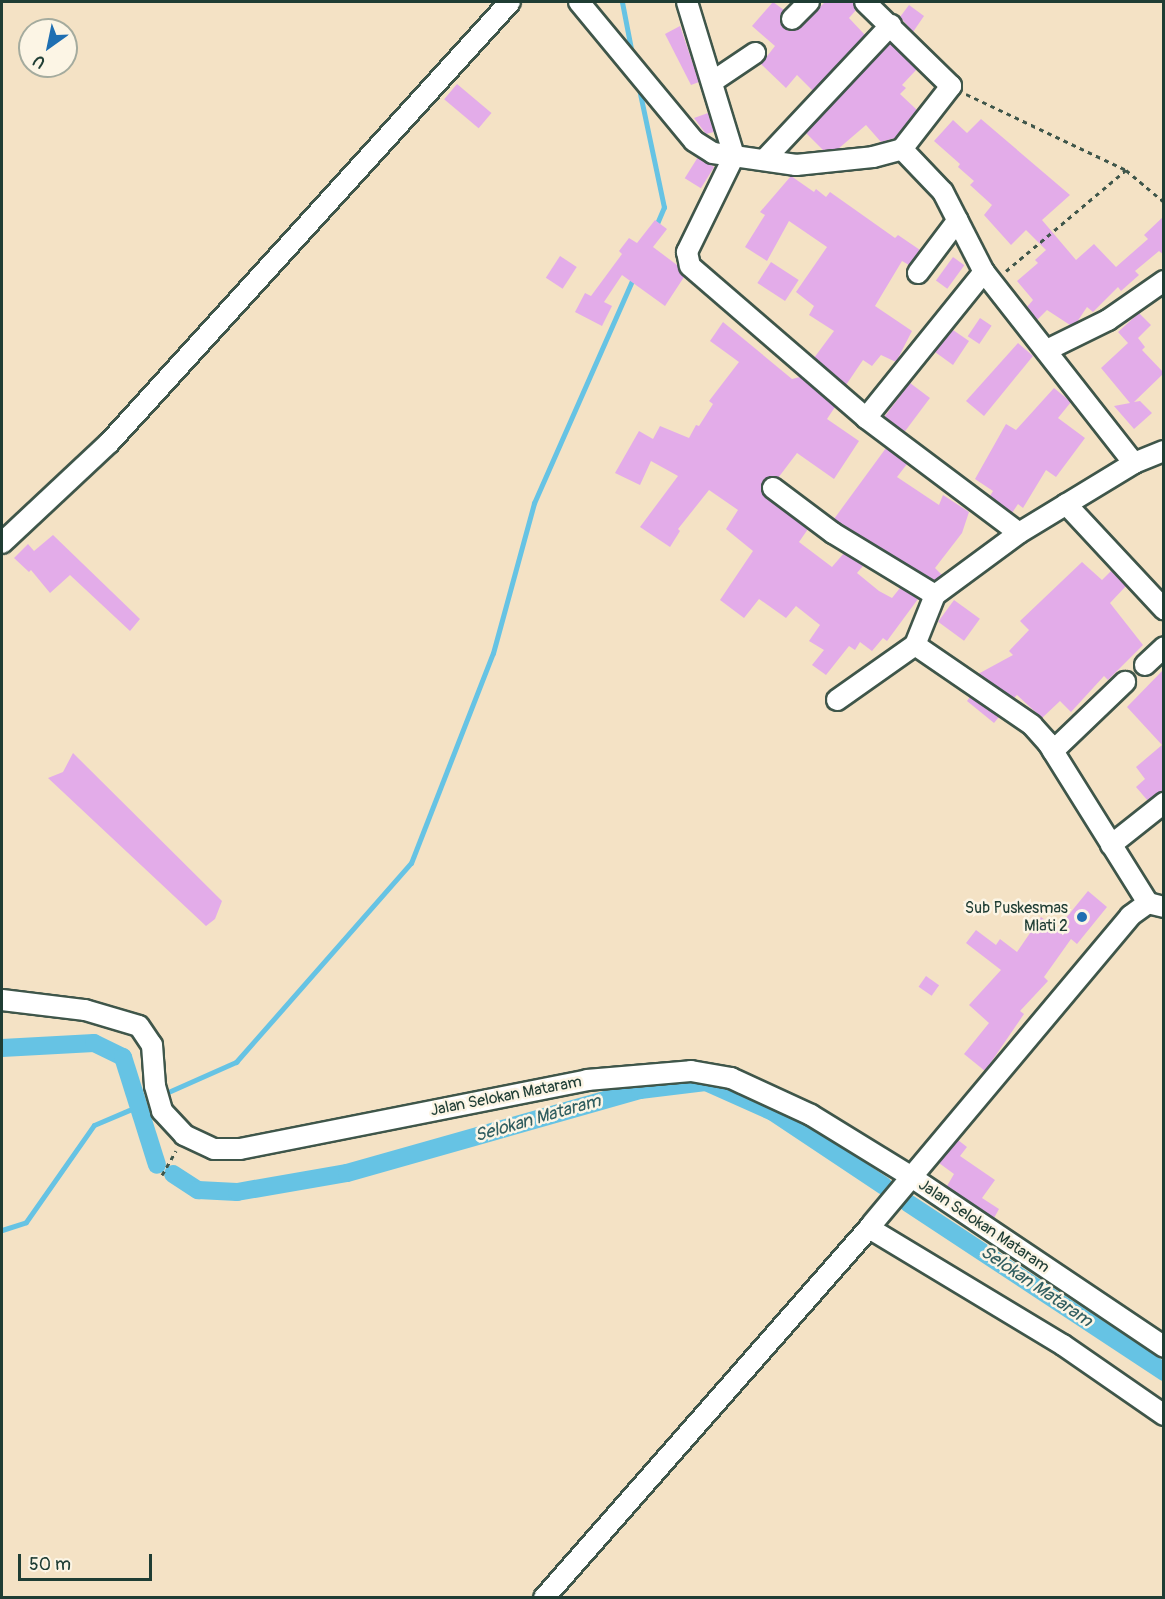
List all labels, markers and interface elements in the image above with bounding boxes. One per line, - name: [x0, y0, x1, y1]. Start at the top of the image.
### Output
- north arrow: [18, 18, 78, 78]
- text: U: [29, 50, 49, 73]
- place label: Sub Puskesmas Mlati 2: [965, 898, 1068, 936]
- marker: Sub Puskesmas Mlati 2: [1073, 908, 1091, 926]
- street label: Jalan Selokan Mataram: [429, 1072, 583, 1120]
- water label: Selokan Mataram: [473, 1091, 603, 1147]
- street label: Jalan Selokan Mataram: [915, 1175, 1053, 1277]
- water label: Selokan Mataram: [976, 1242, 1096, 1332]
- scale bar: [21, 1542, 154, 1580]
- text: 50 m: [29, 1553, 71, 1576]

